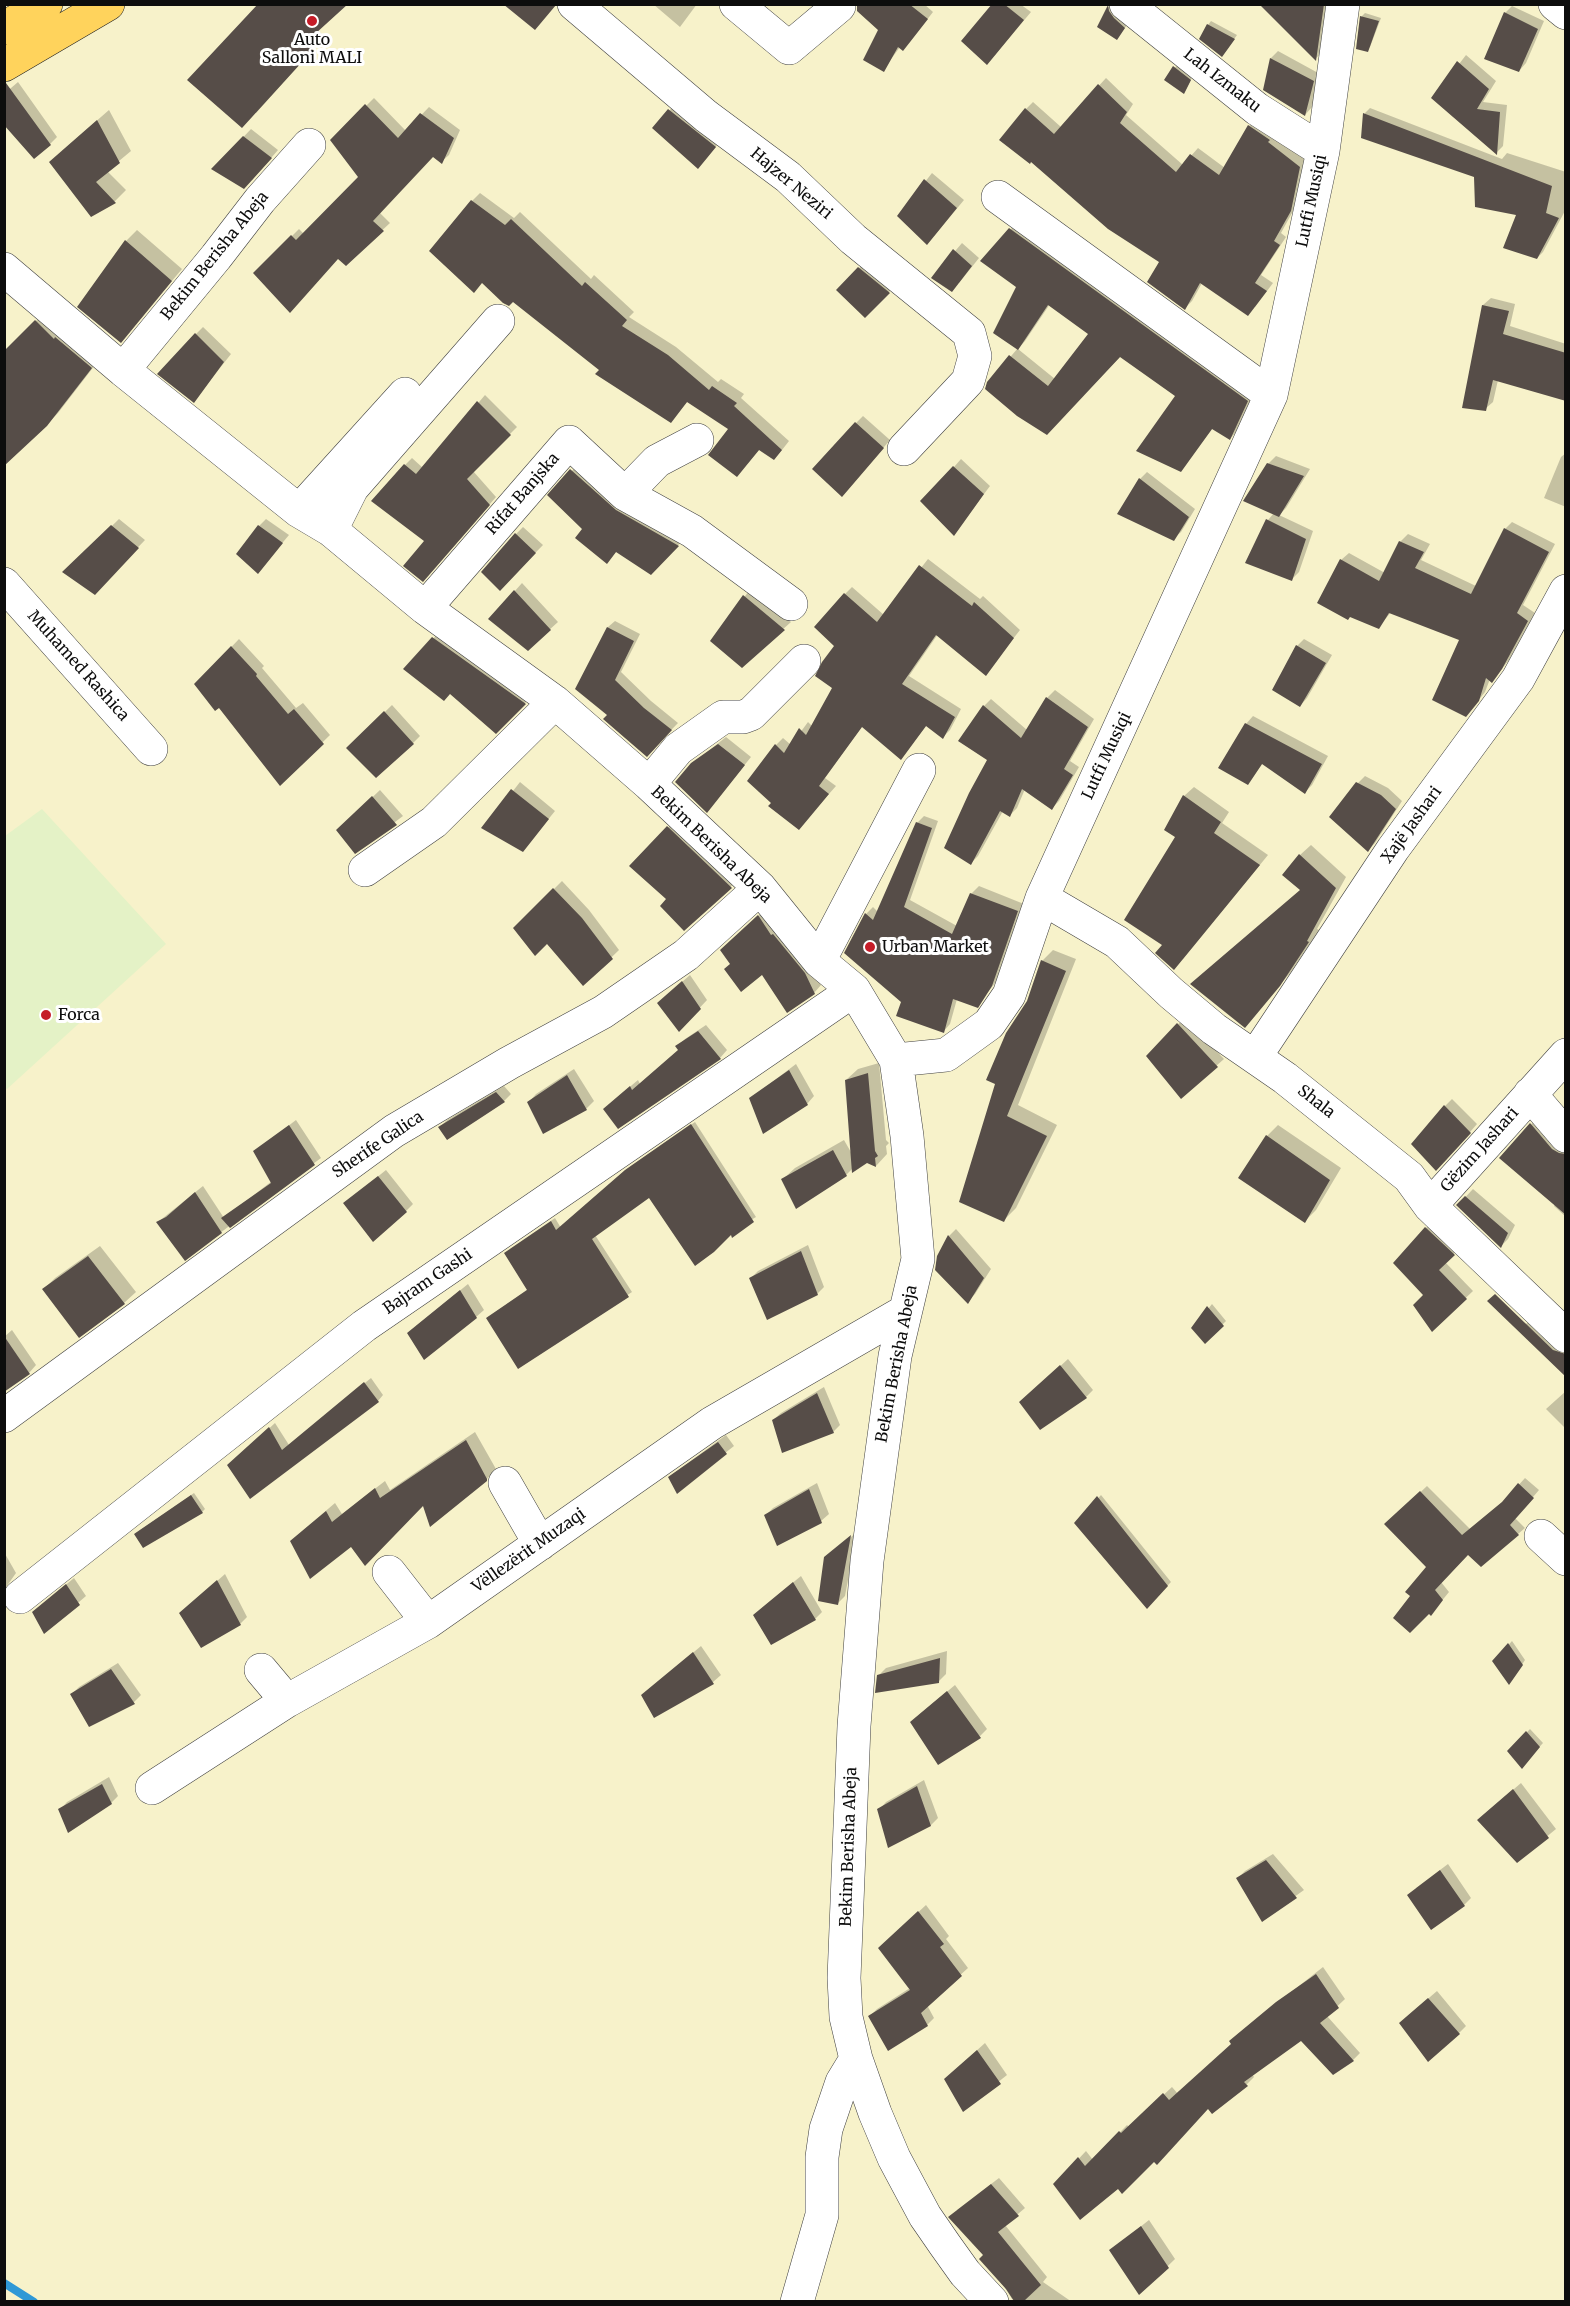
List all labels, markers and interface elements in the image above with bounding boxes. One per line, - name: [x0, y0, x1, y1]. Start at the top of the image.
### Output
- marker: Auto Salloni MALI: [305, 14, 319, 28]
- place label: Auto Salloni MALI: [262, 30, 362, 68]
- street label: Lah Izmaku: [1180, 45, 1264, 117]
- street label: Hajzer Neziri: [746, 144, 836, 224]
- street label: Lutfi Musiqi: [1293, 153, 1331, 249]
- street label: Bekim Berisha Abeja: [157, 188, 273, 324]
- street label: Rifat Banjska: [482, 449, 564, 539]
- street label: Muhamed Rashica: [23, 607, 133, 725]
- street label: Lutfi Musiqi: [1078, 709, 1136, 803]
- street label: Bekim Berisha Abeja: [647, 783, 775, 907]
- street label: Xajë Jashari: [1378, 783, 1446, 867]
- place label: Urban Market: [882, 937, 989, 957]
- marker: Urban Market: [863, 940, 877, 954]
- place label: Forca: [58, 1005, 100, 1025]
- marker: Forca: [39, 1008, 53, 1022]
- street label: Shala: [1293, 1081, 1339, 1123]
- street label: Gëzim Jashari: [1437, 1104, 1523, 1196]
- street label: Sherife Galica: [329, 1108, 427, 1182]
- street label: Bajram Gashi: [380, 1245, 476, 1319]
- street label: Bekim Berisha Abeja: [872, 1284, 922, 1444]
- street label: Vëllezërit Muzaqi: [469, 1505, 589, 1597]
- street label: Bekim Berisha Abeja: [837, 1767, 861, 1927]

